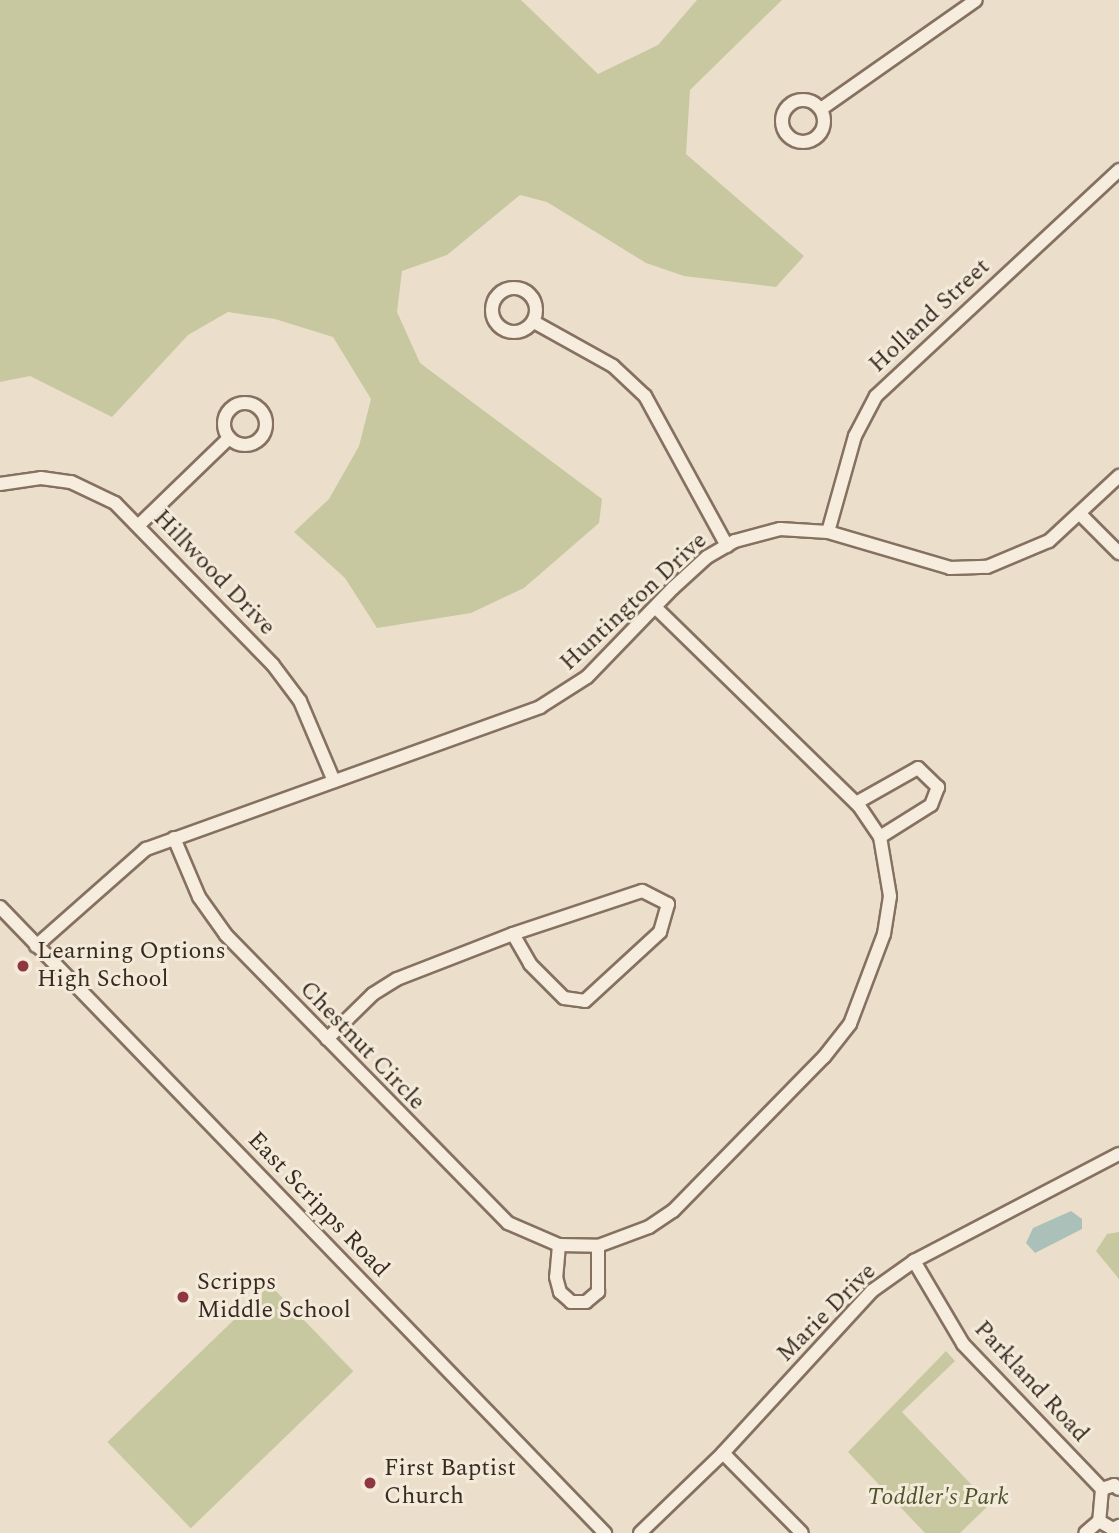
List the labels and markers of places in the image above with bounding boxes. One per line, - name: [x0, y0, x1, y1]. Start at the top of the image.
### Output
- place label: Learning Options High School: [37, 938, 226, 994]
- marker: Learning Options High School: [15, 958, 31, 974]
- place label: Scripps Middle School: [197, 1269, 351, 1325]
- marker: Scripps Middle School: [175, 1289, 191, 1305]
- place label: First Baptist Church: [384, 1455, 516, 1511]
- marker: First Baptist Church: [362, 1475, 378, 1491]

